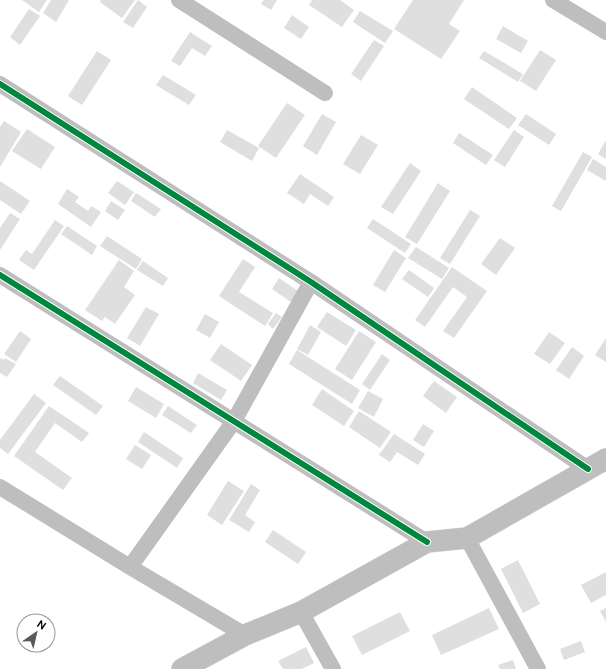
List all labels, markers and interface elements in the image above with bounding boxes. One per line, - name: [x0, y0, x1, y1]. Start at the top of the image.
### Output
- north arrow: [16, 613, 56, 653]
- text: N: [35, 617, 48, 632]

